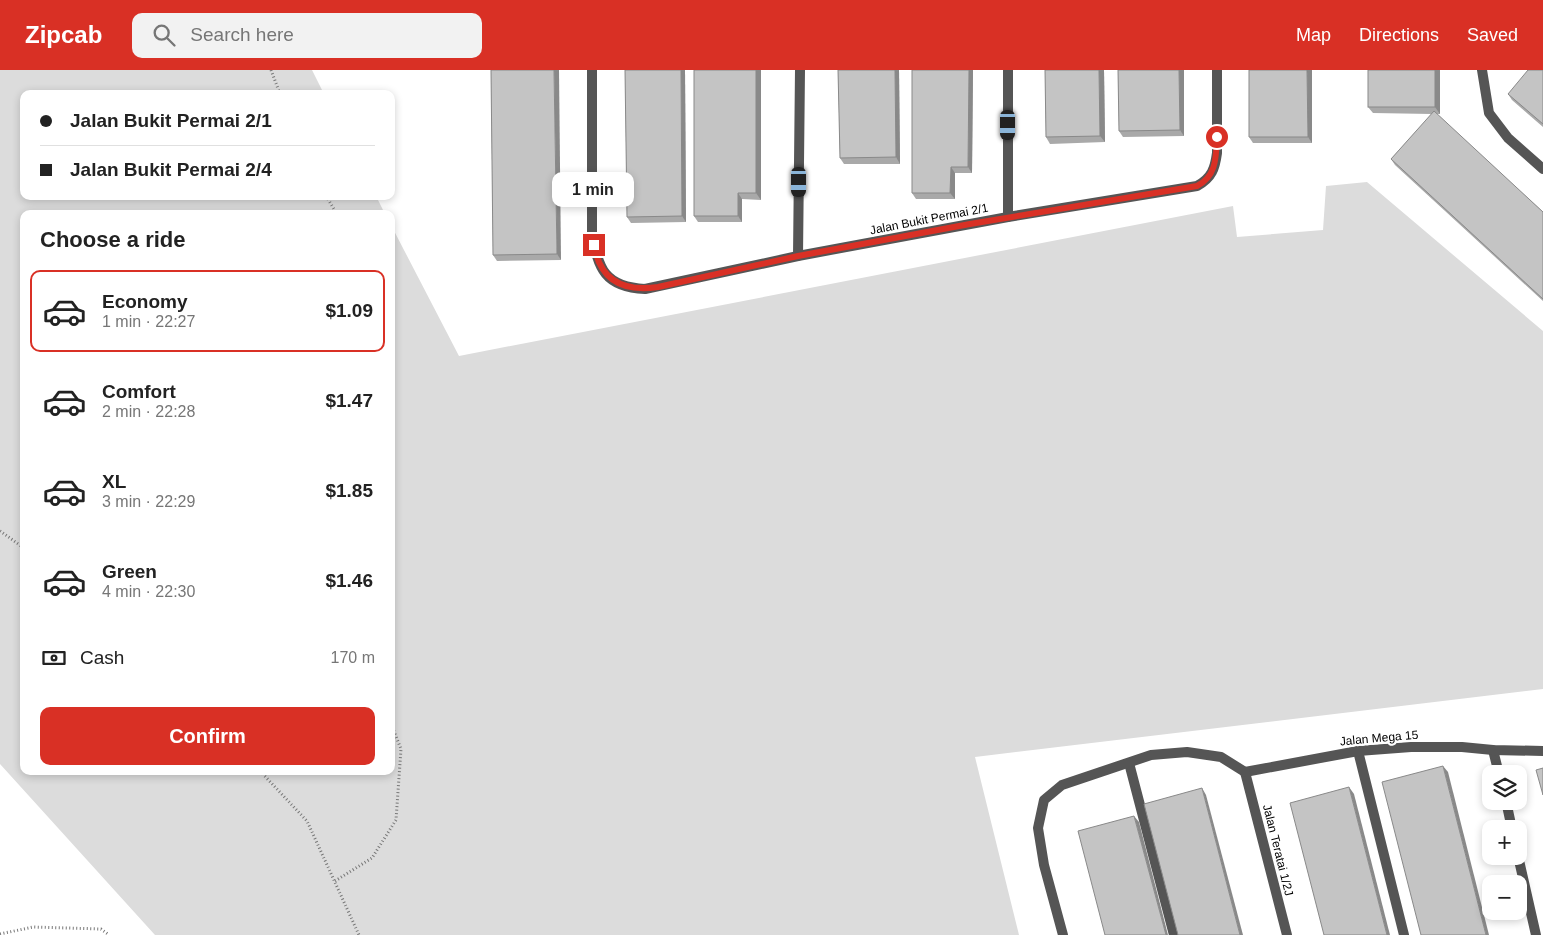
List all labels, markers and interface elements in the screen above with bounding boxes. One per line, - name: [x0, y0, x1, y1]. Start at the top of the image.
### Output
- search box: [132, 13, 482, 58]
- text: Zipcab: [25, 21, 102, 48]
- icon: search: [150, 21, 178, 49]
- text: Search here: [190, 24, 294, 45]
- text: Map: [1296, 25, 1331, 45]
- text: Directions: [1359, 25, 1439, 45]
- text: Saved: [1467, 25, 1518, 45]
- text: Jalan Bukit Permai 2/1: [70, 110, 272, 131]
- car: [1000, 110, 1015, 140]
- route start: [1206, 126, 1228, 148]
- text: Jalan Bukit Permai 2/4: [70, 159, 272, 180]
- car: [791, 167, 806, 197]
- callout: 1 min: [553, 172, 635, 208]
- text: 1 min: [572, 181, 614, 198]
- street label: Jalan Bukit Permai 2/1: [869, 201, 990, 237]
- text: Choose a ride: [40, 227, 185, 252]
- route end: [583, 234, 605, 256]
- icon: car: [42, 289, 87, 334]
- text: Economy: [102, 291, 188, 312]
- text: $1.09: [325, 300, 373, 321]
- text: 1 min · 22:27: [102, 313, 195, 330]
- icon: car: [42, 379, 87, 424]
- text: Comfort: [102, 381, 176, 402]
- text: $1.47: [325, 390, 373, 411]
- text: 2 min · 22:28: [102, 403, 195, 420]
- icon: car: [42, 469, 87, 514]
- text: XL: [102, 471, 126, 492]
- text: $1.85: [325, 480, 373, 501]
- text: 3 min · 22:29: [102, 493, 195, 510]
- icon: car: [42, 559, 87, 604]
- text: Green: [102, 561, 157, 582]
- text: $1.46: [325, 570, 373, 591]
- text: 4 min · 22:30: [102, 583, 195, 600]
- icon: cash: [40, 644, 68, 672]
- text: Cash: [80, 647, 124, 668]
- text: 170 m: [331, 649, 375, 666]
- button: Confirm: [40, 707, 375, 765]
- street label: Jalan Mega 15: [1339, 728, 1419, 748]
- map controls: [1482, 765, 1527, 920]
- button: layers: [1482, 765, 1527, 810]
- street label: Jalan Teratai 1/2J: [1260, 803, 1296, 897]
- button: +: [1482, 820, 1527, 865]
- button: −: [1482, 875, 1527, 920]

